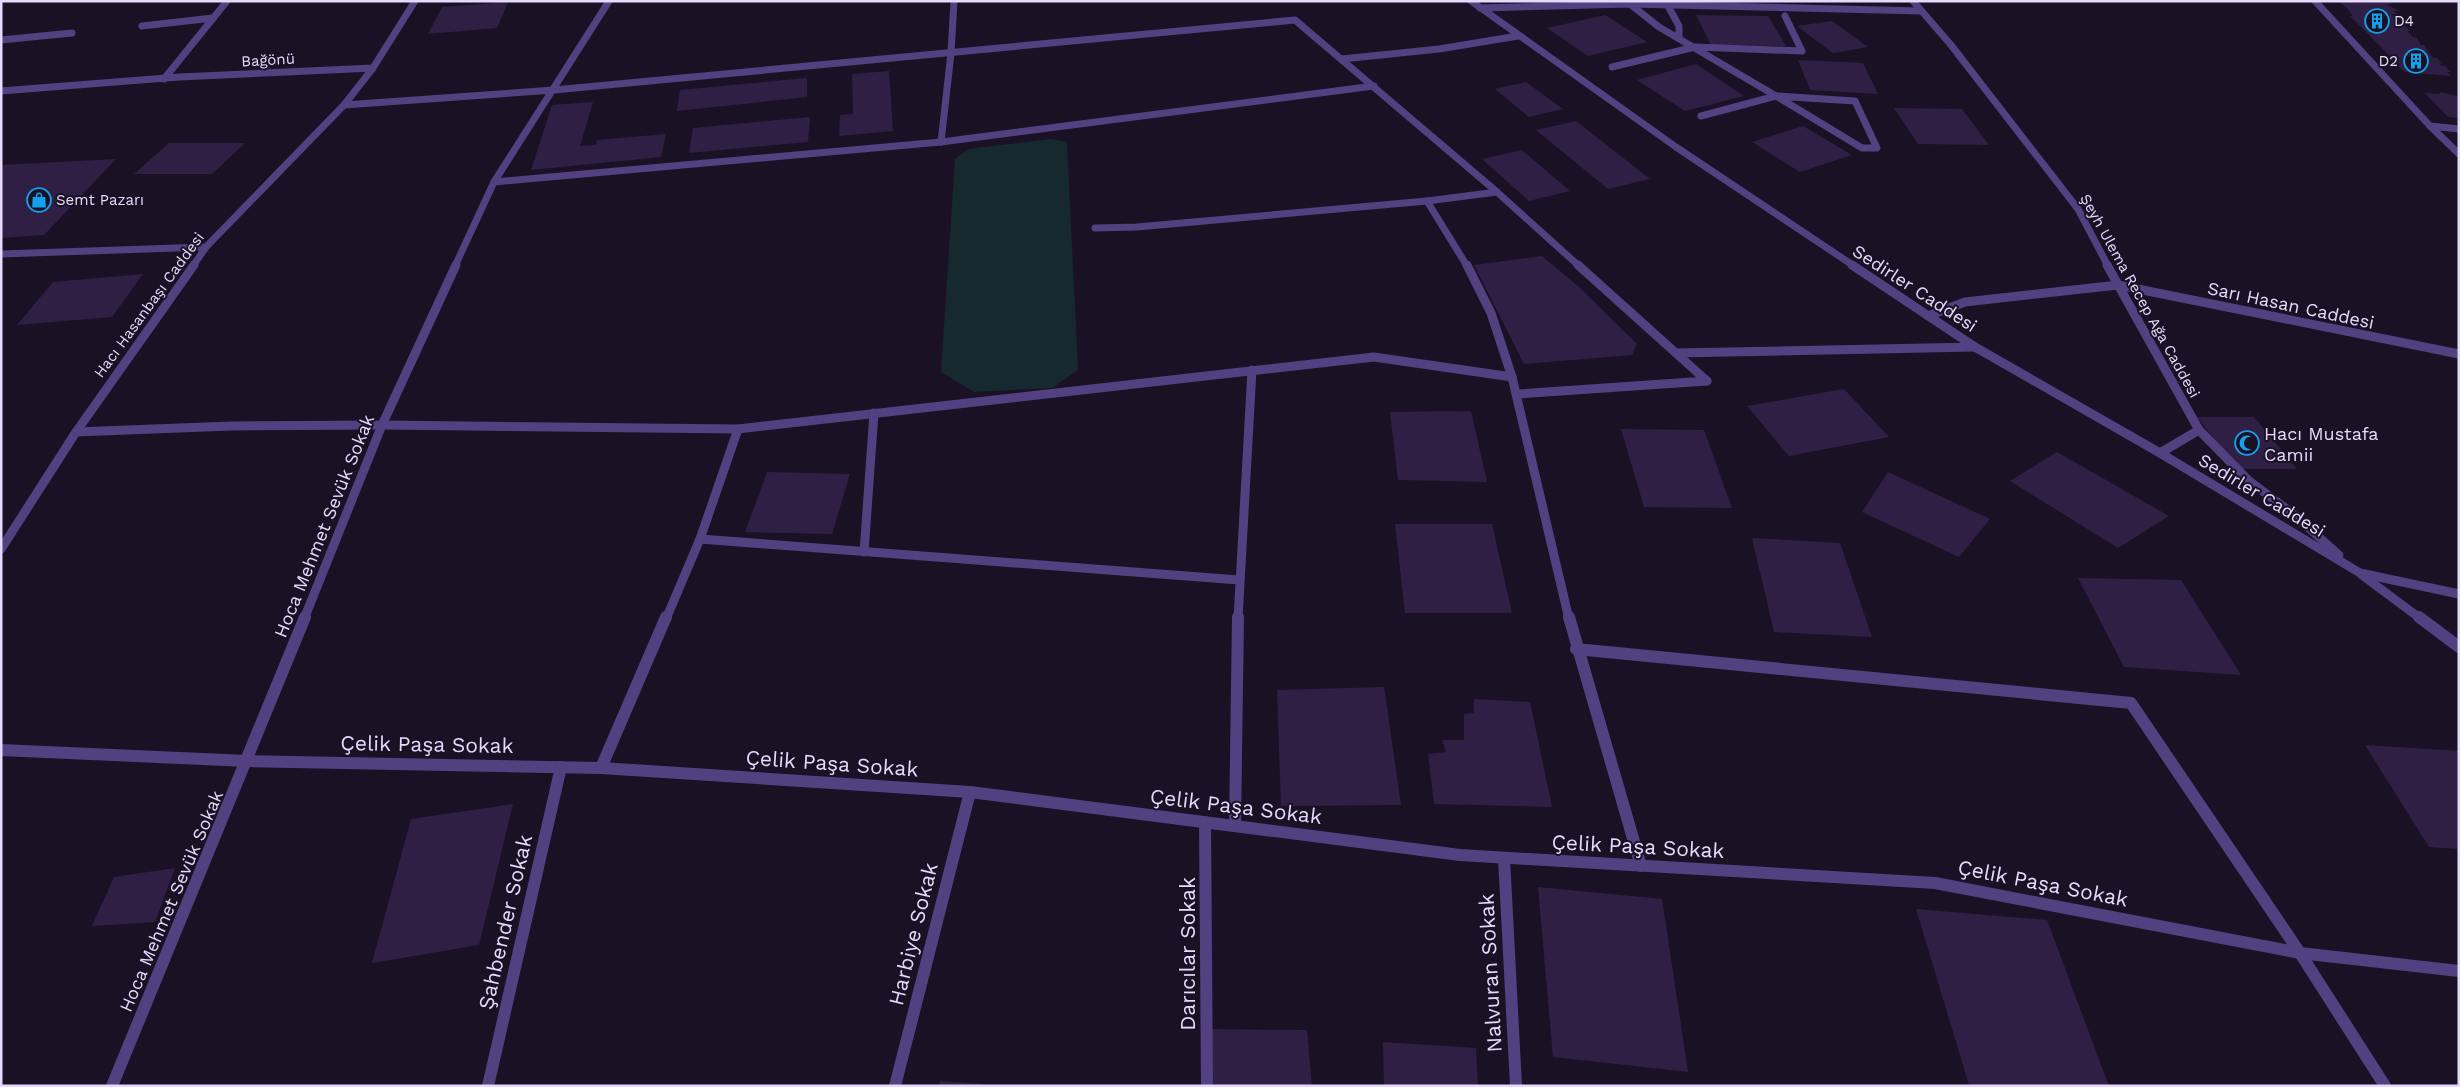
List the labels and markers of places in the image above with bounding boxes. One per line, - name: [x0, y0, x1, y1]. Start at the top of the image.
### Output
- building icon: D4: [2364, 8, 2390, 34]
- place label: D4: [2394, 12, 2414, 30]
- building icon: D2: [2403, 48, 2429, 74]
- place label: D2: [2378, 52, 2398, 70]
- shop icon: Semt Pazarı: [26, 187, 52, 213]
- place label: Semt Pazarı: [56, 191, 144, 209]
- place label: Hacı Mustafa Camii: [2264, 423, 2378, 465]
- mosque icon: Hacı Mustafa Camii: [2234, 430, 2260, 456]

